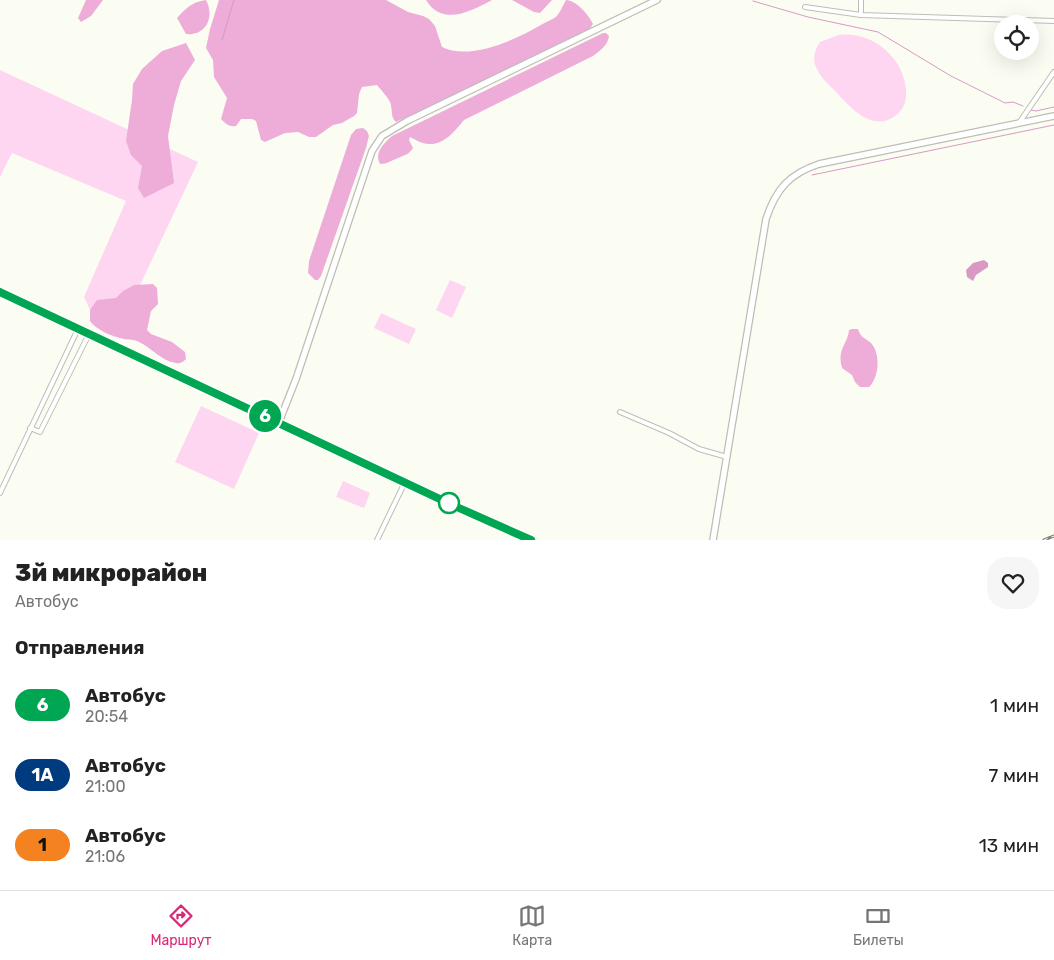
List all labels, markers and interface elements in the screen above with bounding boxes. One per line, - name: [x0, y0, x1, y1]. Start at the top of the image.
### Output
- map controls: [994, 15, 1039, 60]
- button: locate: [994, 15, 1039, 60]
- line badge: 6: [249, 400, 281, 432]
- text: 6: [259, 405, 271, 427]
- unlabelled marker: [438, 492, 460, 514]
- button: heart: [987, 557, 1039, 609]
- text: 3й микрорайон: [15, 559, 207, 587]
- text: Автобус: [15, 592, 79, 611]
- text: Отправления: [15, 636, 145, 659]
- text: Автобус: [85, 684, 166, 707]
- text: 6: [37, 694, 48, 716]
- text: 1 мин: [990, 694, 1039, 717]
- text: 20:54: [85, 707, 128, 726]
- text: Автобус: [85, 754, 166, 777]
- text: 1А: [32, 764, 53, 786]
- text: 7 мин: [988, 764, 1039, 787]
- text: 21:00: [85, 777, 126, 796]
- text: Автобус: [85, 824, 166, 847]
- text: 1: [38, 834, 47, 856]
- text: 13 мин: [979, 834, 1039, 857]
- text: 21:06: [85, 847, 125, 866]
- tab: Маршрут: [150, 902, 212, 949]
- tab: Карта: [512, 902, 552, 949]
- tab: Билеты: [853, 902, 904, 949]

